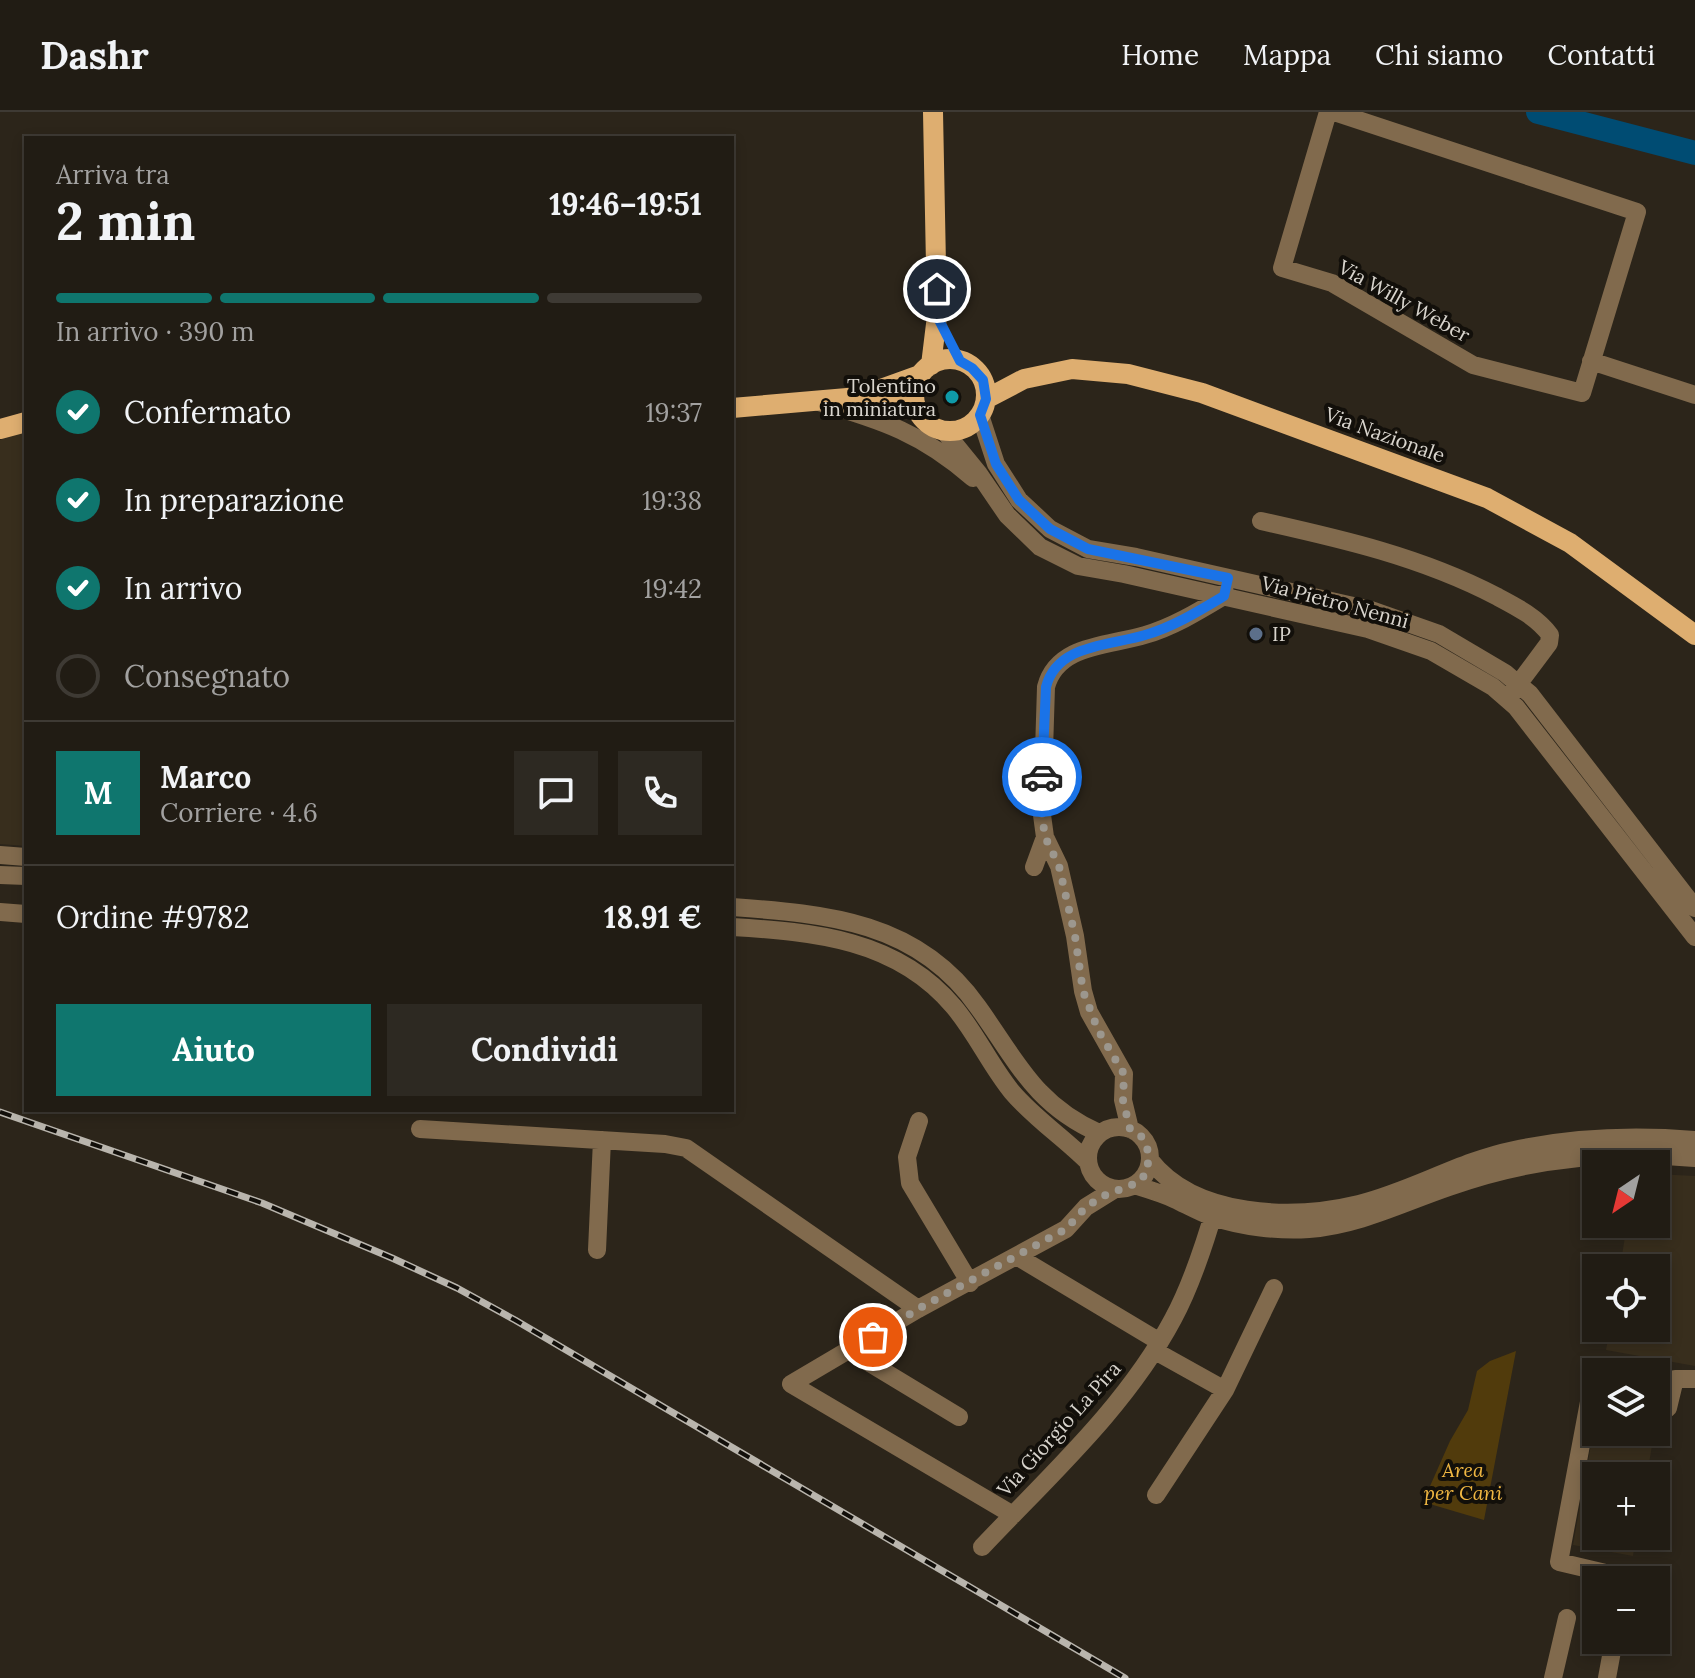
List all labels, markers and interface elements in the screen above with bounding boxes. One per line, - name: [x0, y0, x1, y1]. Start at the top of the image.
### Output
- text: Dashr: [40, 31, 149, 79]
- text: Home: [1121, 37, 1199, 73]
- text: Mappa: [1243, 37, 1331, 73]
- text: Chi siamo: [1375, 37, 1503, 73]
- text: Contatti: [1547, 37, 1655, 73]
- text: Arriva tra: [56, 158, 170, 191]
- text: 19:46–19:51: [549, 185, 702, 223]
- text: 2 min: [56, 188, 195, 254]
- street label: Via Willy Weber: [1333, 254, 1475, 347]
- pin: [903, 255, 971, 323]
- icon: home: [915, 267, 959, 311]
- text: In arrivo · 390 m: [56, 315, 254, 348]
- place label: Tolentino in miniatura: [823, 373, 936, 421]
- marker: Tolentino in miniatura: [943, 388, 961, 406]
- icon: check: [56, 390, 100, 434]
- text: Confermato: [124, 393, 291, 431]
- text: 19:37: [645, 396, 702, 429]
- street label: Via Nazionale: [1321, 401, 1449, 468]
- icon: check: [56, 478, 100, 522]
- text: In preparazione: [124, 481, 344, 519]
- text: 19:38: [642, 484, 702, 517]
- icon: check: [56, 566, 100, 610]
- text: In arrivo: [124, 569, 242, 607]
- street label: Via Pietro Nenni: [1258, 570, 1411, 633]
- text: 19:42: [643, 572, 702, 605]
- place label: IP: [1272, 621, 1291, 646]
- marker: IP: [1247, 625, 1265, 643]
- text: Consegnato: [124, 657, 290, 695]
- courier: [1002, 737, 1082, 817]
- button: chat: [514, 751, 598, 835]
- button: phone: [618, 751, 702, 835]
- icon: car: [1020, 755, 1064, 799]
- text: Marco: [160, 758, 251, 796]
- text: M: [83, 774, 113, 812]
- text: Corriere · 4.6: [160, 796, 318, 829]
- text: Ordine #9782: [56, 898, 250, 936]
- text: 18.91 €: [604, 898, 702, 936]
- button: Aiuto: [56, 1004, 371, 1096]
- button: Condividi: [387, 1004, 702, 1096]
- north arrow: [1582, 1150, 1670, 1238]
- map controls: [1582, 1150, 1670, 1654]
- button: locate: [1582, 1254, 1670, 1342]
- pin: [839, 1303, 907, 1371]
- icon: bag: [851, 1315, 895, 1359]
- street label: Via Giorgio La Pira: [991, 1356, 1126, 1502]
- button: layers: [1582, 1358, 1670, 1446]
- park label: Area per Cani: [1424, 1457, 1503, 1505]
- button: +: [1582, 1462, 1670, 1550]
- button: −: [1582, 1566, 1670, 1654]

